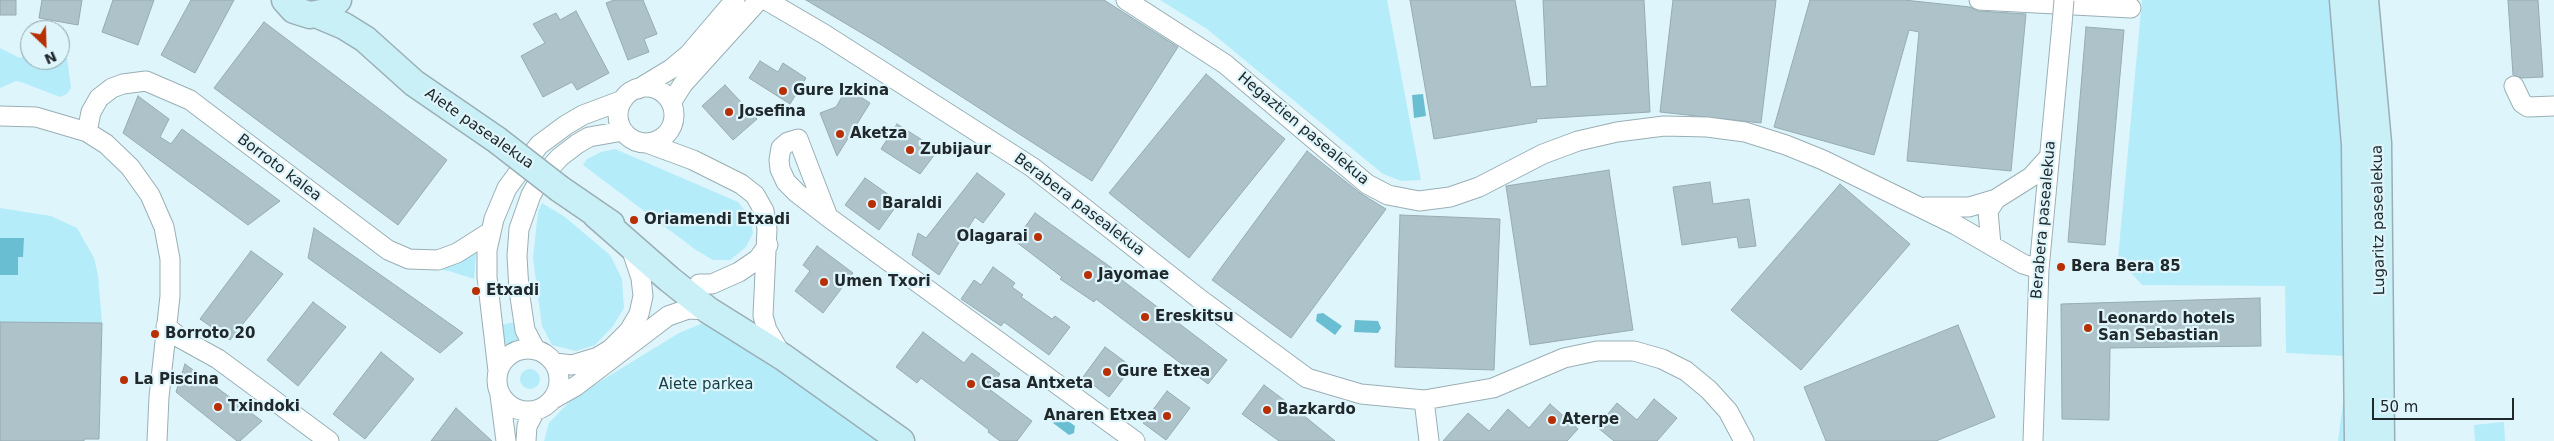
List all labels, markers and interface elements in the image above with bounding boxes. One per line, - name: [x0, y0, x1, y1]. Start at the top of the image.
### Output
- north arrow: [20, 20, 70, 70]
- text: N: [42, 48, 59, 67]
- street label: Hegaztien pasealekua: [1234, 69, 1372, 189]
- place label: Gure Izkina: [793, 82, 889, 100]
- street label: Aiete pasealekua: [421, 85, 537, 173]
- marker: Gure Izkina: [777, 85, 789, 97]
- place label: Josefina: [739, 103, 806, 121]
- marker: Josefina: [723, 106, 735, 118]
- place label: Aketza: [850, 125, 907, 143]
- marker: Aketza: [834, 128, 846, 140]
- street label: Borroto kalea: [233, 131, 325, 205]
- street label: Berabera pasealekua: [2028, 140, 2060, 300]
- place label: Zubijaur: [920, 141, 991, 159]
- marker: Zubijaur: [904, 144, 916, 156]
- street label: Lugaritz pasealekua: [2369, 145, 2389, 295]
- street label: Berabera pasealekua: [1010, 150, 1148, 260]
- place label: Baraldi: [882, 195, 942, 213]
- marker: Baraldi: [866, 198, 878, 210]
- place label: Oriamendi Etxadi: [644, 211, 790, 229]
- marker: Oriamendi Etxadi: [628, 214, 640, 226]
- place label: Olagarai: [956, 228, 1028, 246]
- marker: Olagarai: [1032, 231, 1044, 243]
- place label: Bera Bera 85: [2071, 258, 2181, 276]
- marker: Bera Bera 85: [2055, 261, 2067, 273]
- place label: Jayomae: [1098, 266, 1169, 284]
- marker: Jayomae: [1082, 269, 1094, 281]
- place label: Umen Txori: [834, 273, 931, 291]
- marker: Umen Txori: [818, 276, 830, 288]
- place label: Etxadi: [486, 282, 539, 300]
- marker: Etxadi: [470, 285, 482, 297]
- place label: Ereskitsu: [1155, 308, 1234, 326]
- place label: Leonardo hotels San Sebastian: [2098, 310, 2235, 345]
- marker: Ereskitsu: [1139, 311, 1151, 323]
- marker: Leonardo hotels San Sebastian: [2082, 322, 2094, 334]
- place label: Borroto 20: [165, 325, 255, 343]
- marker: Borroto 20: [149, 328, 161, 340]
- place label: Gure Etxea: [1117, 363, 1210, 381]
- marker: Gure Etxea: [1101, 366, 1113, 378]
- place label: La Piscina: [134, 371, 219, 389]
- marker: La Piscina: [118, 374, 130, 386]
- place label: Casa Antxeta: [981, 375, 1093, 393]
- park label: Aiete parkea: [659, 376, 753, 394]
- marker: Casa Antxeta: [965, 378, 977, 390]
- scale bar: [2374, 388, 2516, 420]
- place label: Txindoki: [228, 398, 300, 416]
- text: 50 m: [2380, 398, 2418, 416]
- marker: Txindoki: [212, 401, 224, 413]
- place label: Bazkardo: [1277, 401, 1356, 419]
- marker: Bazkardo: [1261, 404, 1273, 416]
- place label: Anaren Etxea: [1044, 407, 1157, 425]
- marker: Anaren Etxea: [1161, 410, 1173, 422]
- place label: Aterpe: [1562, 411, 1619, 429]
- marker: Aterpe: [1546, 414, 1558, 426]

